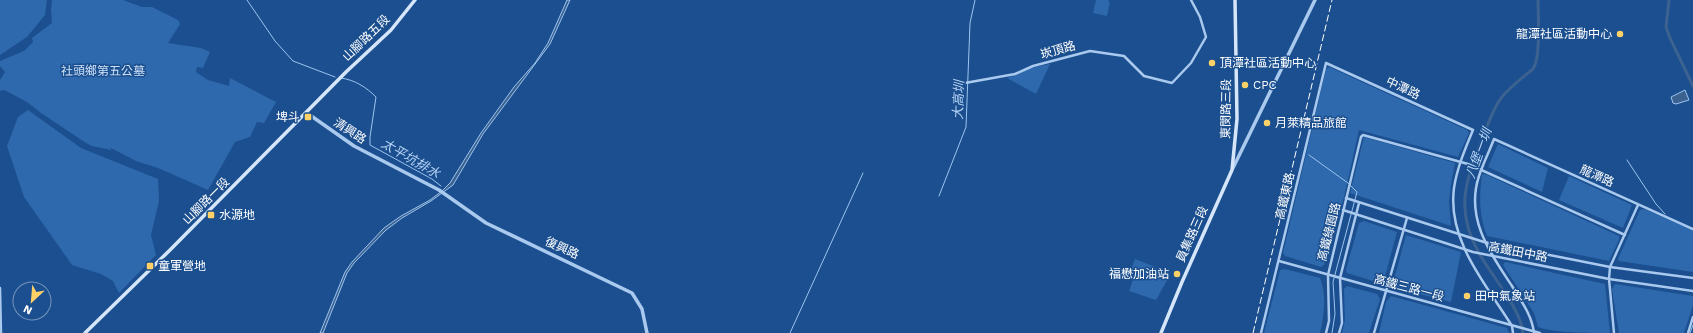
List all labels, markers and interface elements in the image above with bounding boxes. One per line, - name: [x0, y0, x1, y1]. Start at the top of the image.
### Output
- street label: 山腳路五段: [340, 12, 392, 64]
- place label: 龍潭社區活動中心: [1516, 27, 1612, 41]
- marker: 龍潭社區活動中心: [1615, 29, 1625, 39]
- street label: 崁頂路: [1039, 38, 1077, 62]
- place label: 頂潭社區活動中心: [1220, 56, 1316, 70]
- marker: 頂潭社區活動中心: [1207, 58, 1217, 68]
- park label: 社頭鄉第五公墓: [61, 64, 145, 78]
- street label: 中潭路: [1384, 74, 1422, 102]
- water label: 大高圳: [950, 78, 967, 120]
- place label: CPC: [1253, 78, 1277, 92]
- street label: 東閔路三段: [1218, 79, 1234, 139]
- marker: CPC: [1240, 80, 1250, 90]
- place label: 埤斗: [276, 110, 300, 124]
- marker: 埤斗: [303, 112, 313, 122]
- street label: 清興路: [331, 115, 369, 147]
- place label: 月萊精品旅館: [1275, 116, 1347, 130]
- marker: 月萊精品旅館: [1262, 118, 1272, 128]
- water label: 八堡一圳: [1463, 124, 1495, 180]
- water label: 太平坑排水: [379, 136, 444, 182]
- street label: 龍潭路: [1578, 162, 1616, 190]
- street label: 高鐵東路: [1273, 171, 1297, 221]
- street label: 山腳路一段: [180, 175, 232, 227]
- street label: 高鐵綠園路: [1315, 201, 1343, 263]
- street label: 員集路三段: [1173, 204, 1211, 264]
- place label: 水源地: [219, 208, 255, 222]
- marker: 水源地: [206, 210, 216, 220]
- street label: 復興路: [543, 234, 581, 262]
- street label: 高鐵田中路: [1487, 239, 1549, 265]
- place label: 童軍營地: [158, 259, 206, 273]
- marker: 童軍營地: [145, 261, 155, 271]
- place label: 福懋加油站: [1109, 267, 1169, 281]
- marker: 福懋加油站: [1172, 269, 1182, 279]
- street label: 高鐵三路一段: [1372, 272, 1446, 304]
- north arrow: [12, 281, 52, 321]
- place label: 田中氣象站: [1475, 289, 1535, 303]
- marker: 田中氣象站: [1462, 291, 1472, 301]
- text: N: [21, 302, 34, 317]

